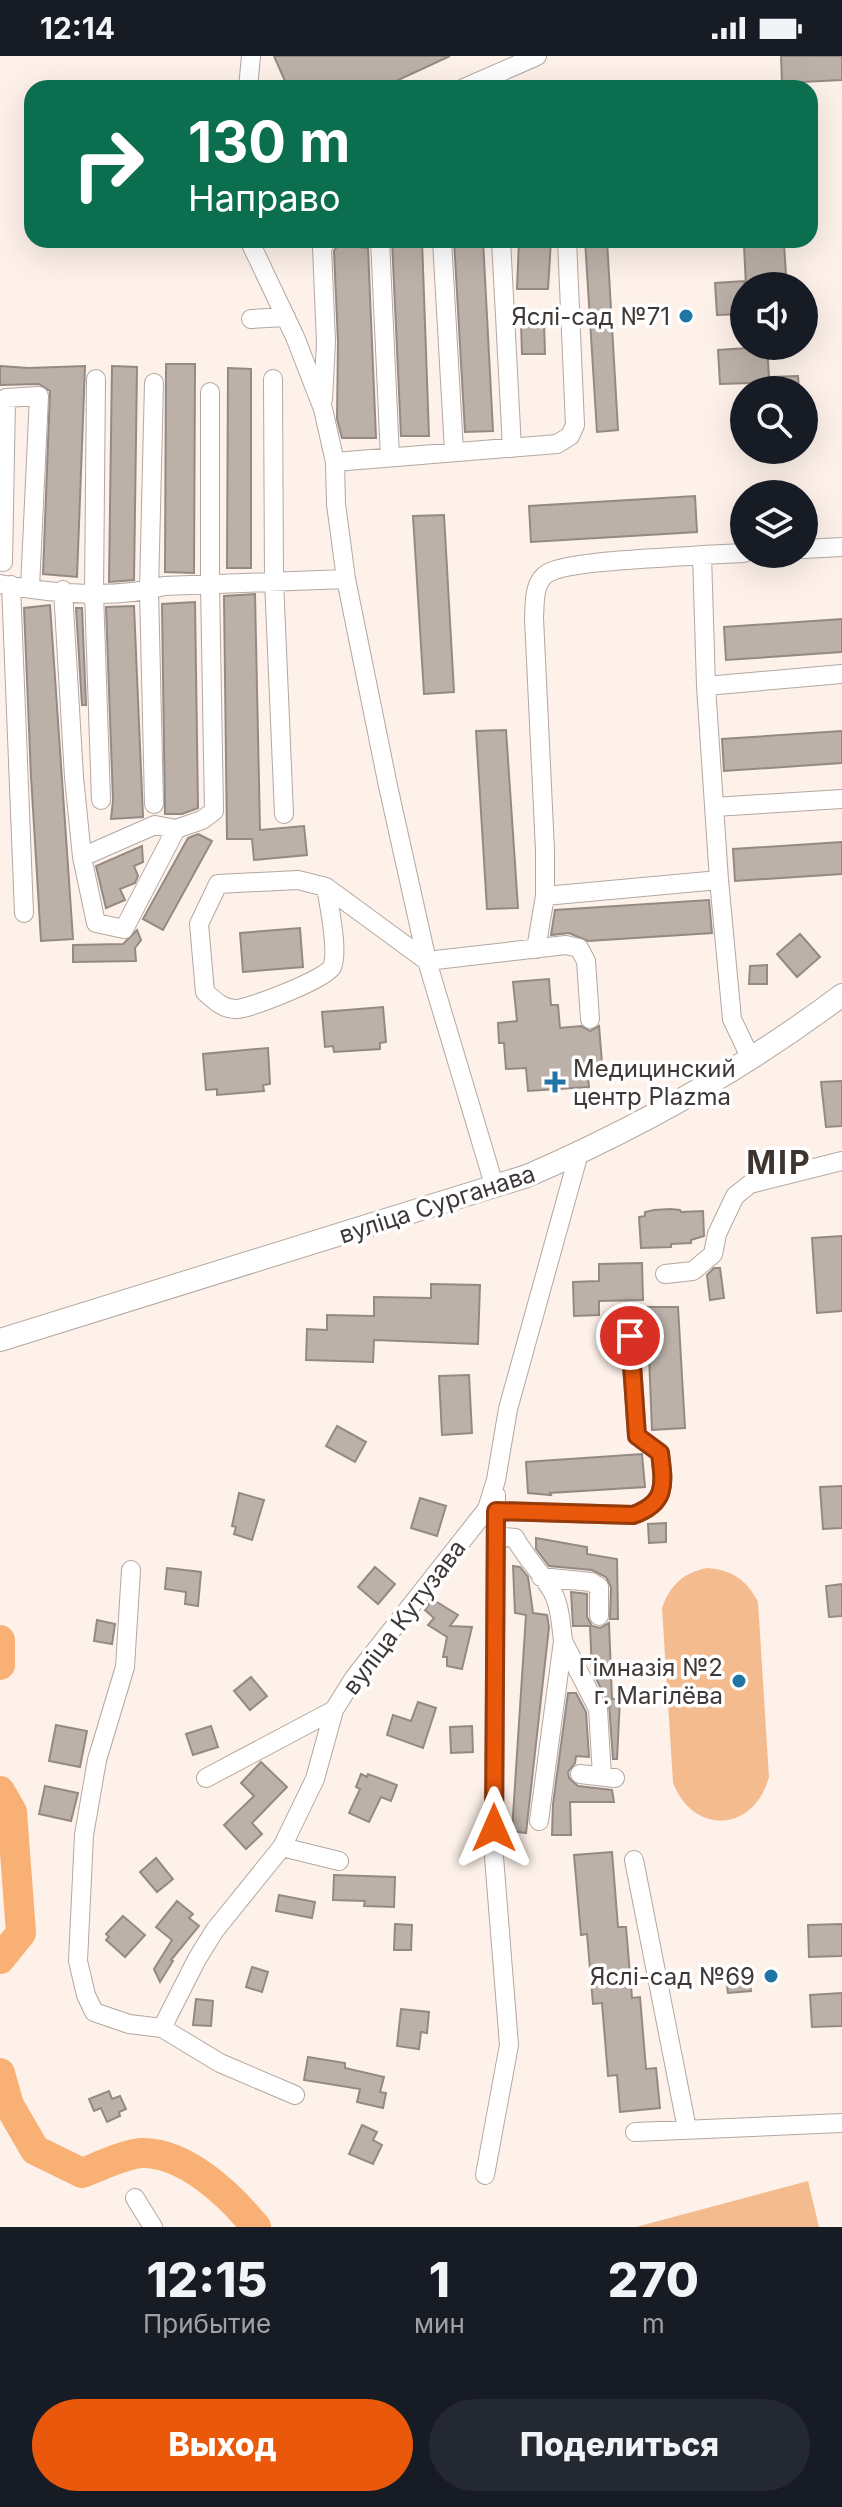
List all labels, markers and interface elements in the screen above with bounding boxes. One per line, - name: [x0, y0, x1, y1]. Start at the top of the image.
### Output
- text: 12:14: [40, 10, 115, 46]
- text: 130 m: [188, 108, 350, 176]
- icon: right: [56, 112, 160, 216]
- text: Направо: [188, 176, 341, 220]
- map controls: [730, 272, 818, 568]
- button: sound: [730, 272, 818, 360]
- place label: Яслі-сад №71: [511, 302, 670, 331]
- marker: Яслі-сад №71: [677, 307, 695, 325]
- button: search: [730, 376, 818, 464]
- button: layers: [730, 480, 818, 568]
- place label: Медицинский центр Plazma: [573, 1054, 736, 1111]
- marker: Медицинский центр Plazma: [544, 1071, 566, 1093]
- district label: МІР: [746, 1143, 812, 1182]
- street label: вуліца Сурганава: [335, 1159, 539, 1249]
- pin: [596, 1302, 664, 1370]
- icon: arrive: [608, 1314, 652, 1358]
- street label: вуліца Кутузава: [336, 1534, 472, 1700]
- place label: Гімназія №2 г. Магілёва: [579, 1653, 723, 1710]
- marker: Гімназія №2 г. Магілёва: [730, 1672, 748, 1690]
- position arrow: [452, 1786, 536, 1870]
- place label: Яслі-сад №69: [590, 1962, 755, 1991]
- marker: Яслі-сад №69: [762, 1967, 780, 1985]
- text: 12:15: [146, 2250, 268, 2309]
- text: 1: [429, 2250, 450, 2309]
- text: 270: [608, 2250, 699, 2309]
- text: Прибытие: [143, 2308, 271, 2339]
- text: мин: [414, 2308, 465, 2339]
- text: m: [642, 2308, 665, 2339]
- button: Выход: [32, 2399, 413, 2491]
- button: Поделиться: [429, 2399, 810, 2491]

